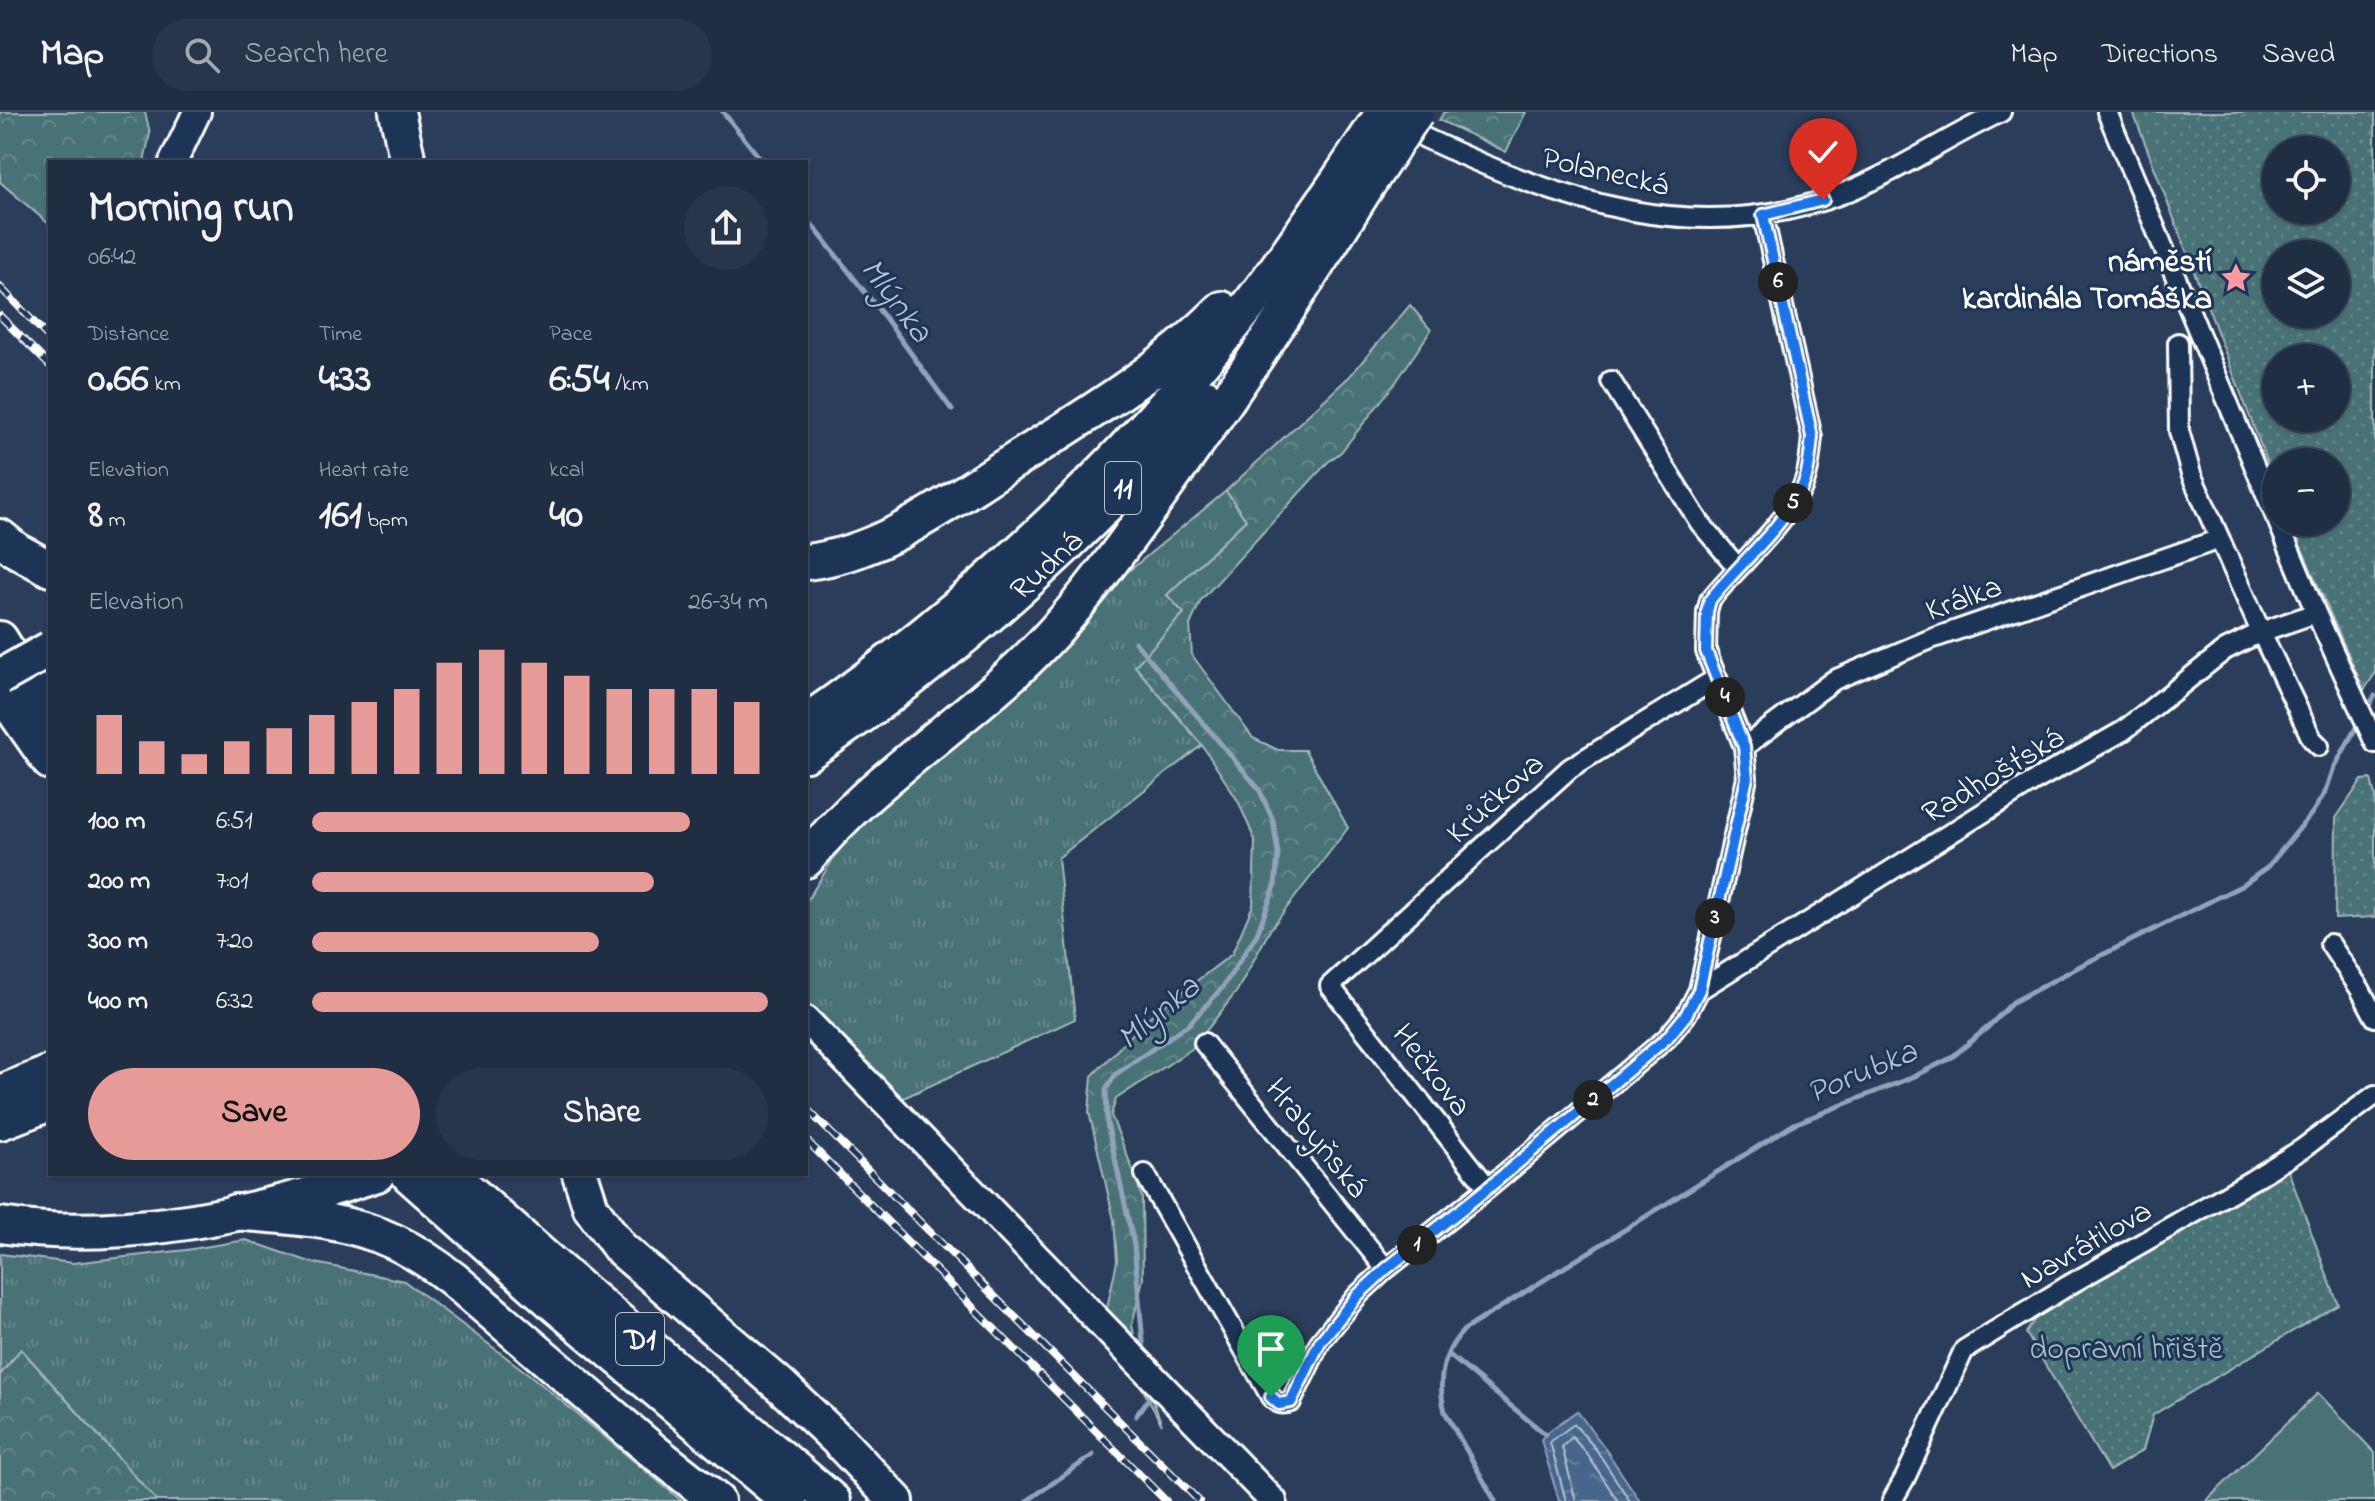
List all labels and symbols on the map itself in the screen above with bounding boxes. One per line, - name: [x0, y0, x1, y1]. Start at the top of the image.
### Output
- pin: [1789, 118, 1857, 200]
- street label: Polanecká: [1537, 136, 1674, 211]
- place label: náměstí kardinála Tomáška: [1962, 240, 2212, 324]
- water label: Mlýnka: [846, 248, 944, 355]
- place icon: náměstí kardinála Tomáška: [2219, 261, 2253, 295]
- pin: 6: [1758, 262, 1798, 302]
- road number: 11: [1105, 462, 1141, 514]
- pin: 5: [1773, 483, 1813, 523]
- street label: Rudná: [1001, 520, 1096, 613]
- street label: Králka: [1919, 565, 2009, 636]
- pin: 4: [1705, 677, 1745, 717]
- street label: Radhošťská: [1914, 716, 2074, 838]
- street label: Krůčkova: [1437, 743, 1556, 857]
- pin: 3: [1695, 898, 1735, 938]
- water label: Mlýnka: [1107, 964, 1213, 1064]
- street label: Hečkova: [1379, 1014, 1482, 1128]
- water label: Porubka: [1800, 1028, 1926, 1119]
- street label: Hrabyňská: [1252, 1069, 1378, 1209]
- pin: 2: [1573, 1080, 1613, 1120]
- street label: Navrátilova: [2012, 1189, 2162, 1303]
- pin: 1: [1397, 1225, 1437, 1265]
- road number: D1: [616, 1313, 664, 1365]
- pin: [1237, 1315, 1305, 1397]
- park label: dopravní hřiště: [2029, 1327, 2223, 1374]

